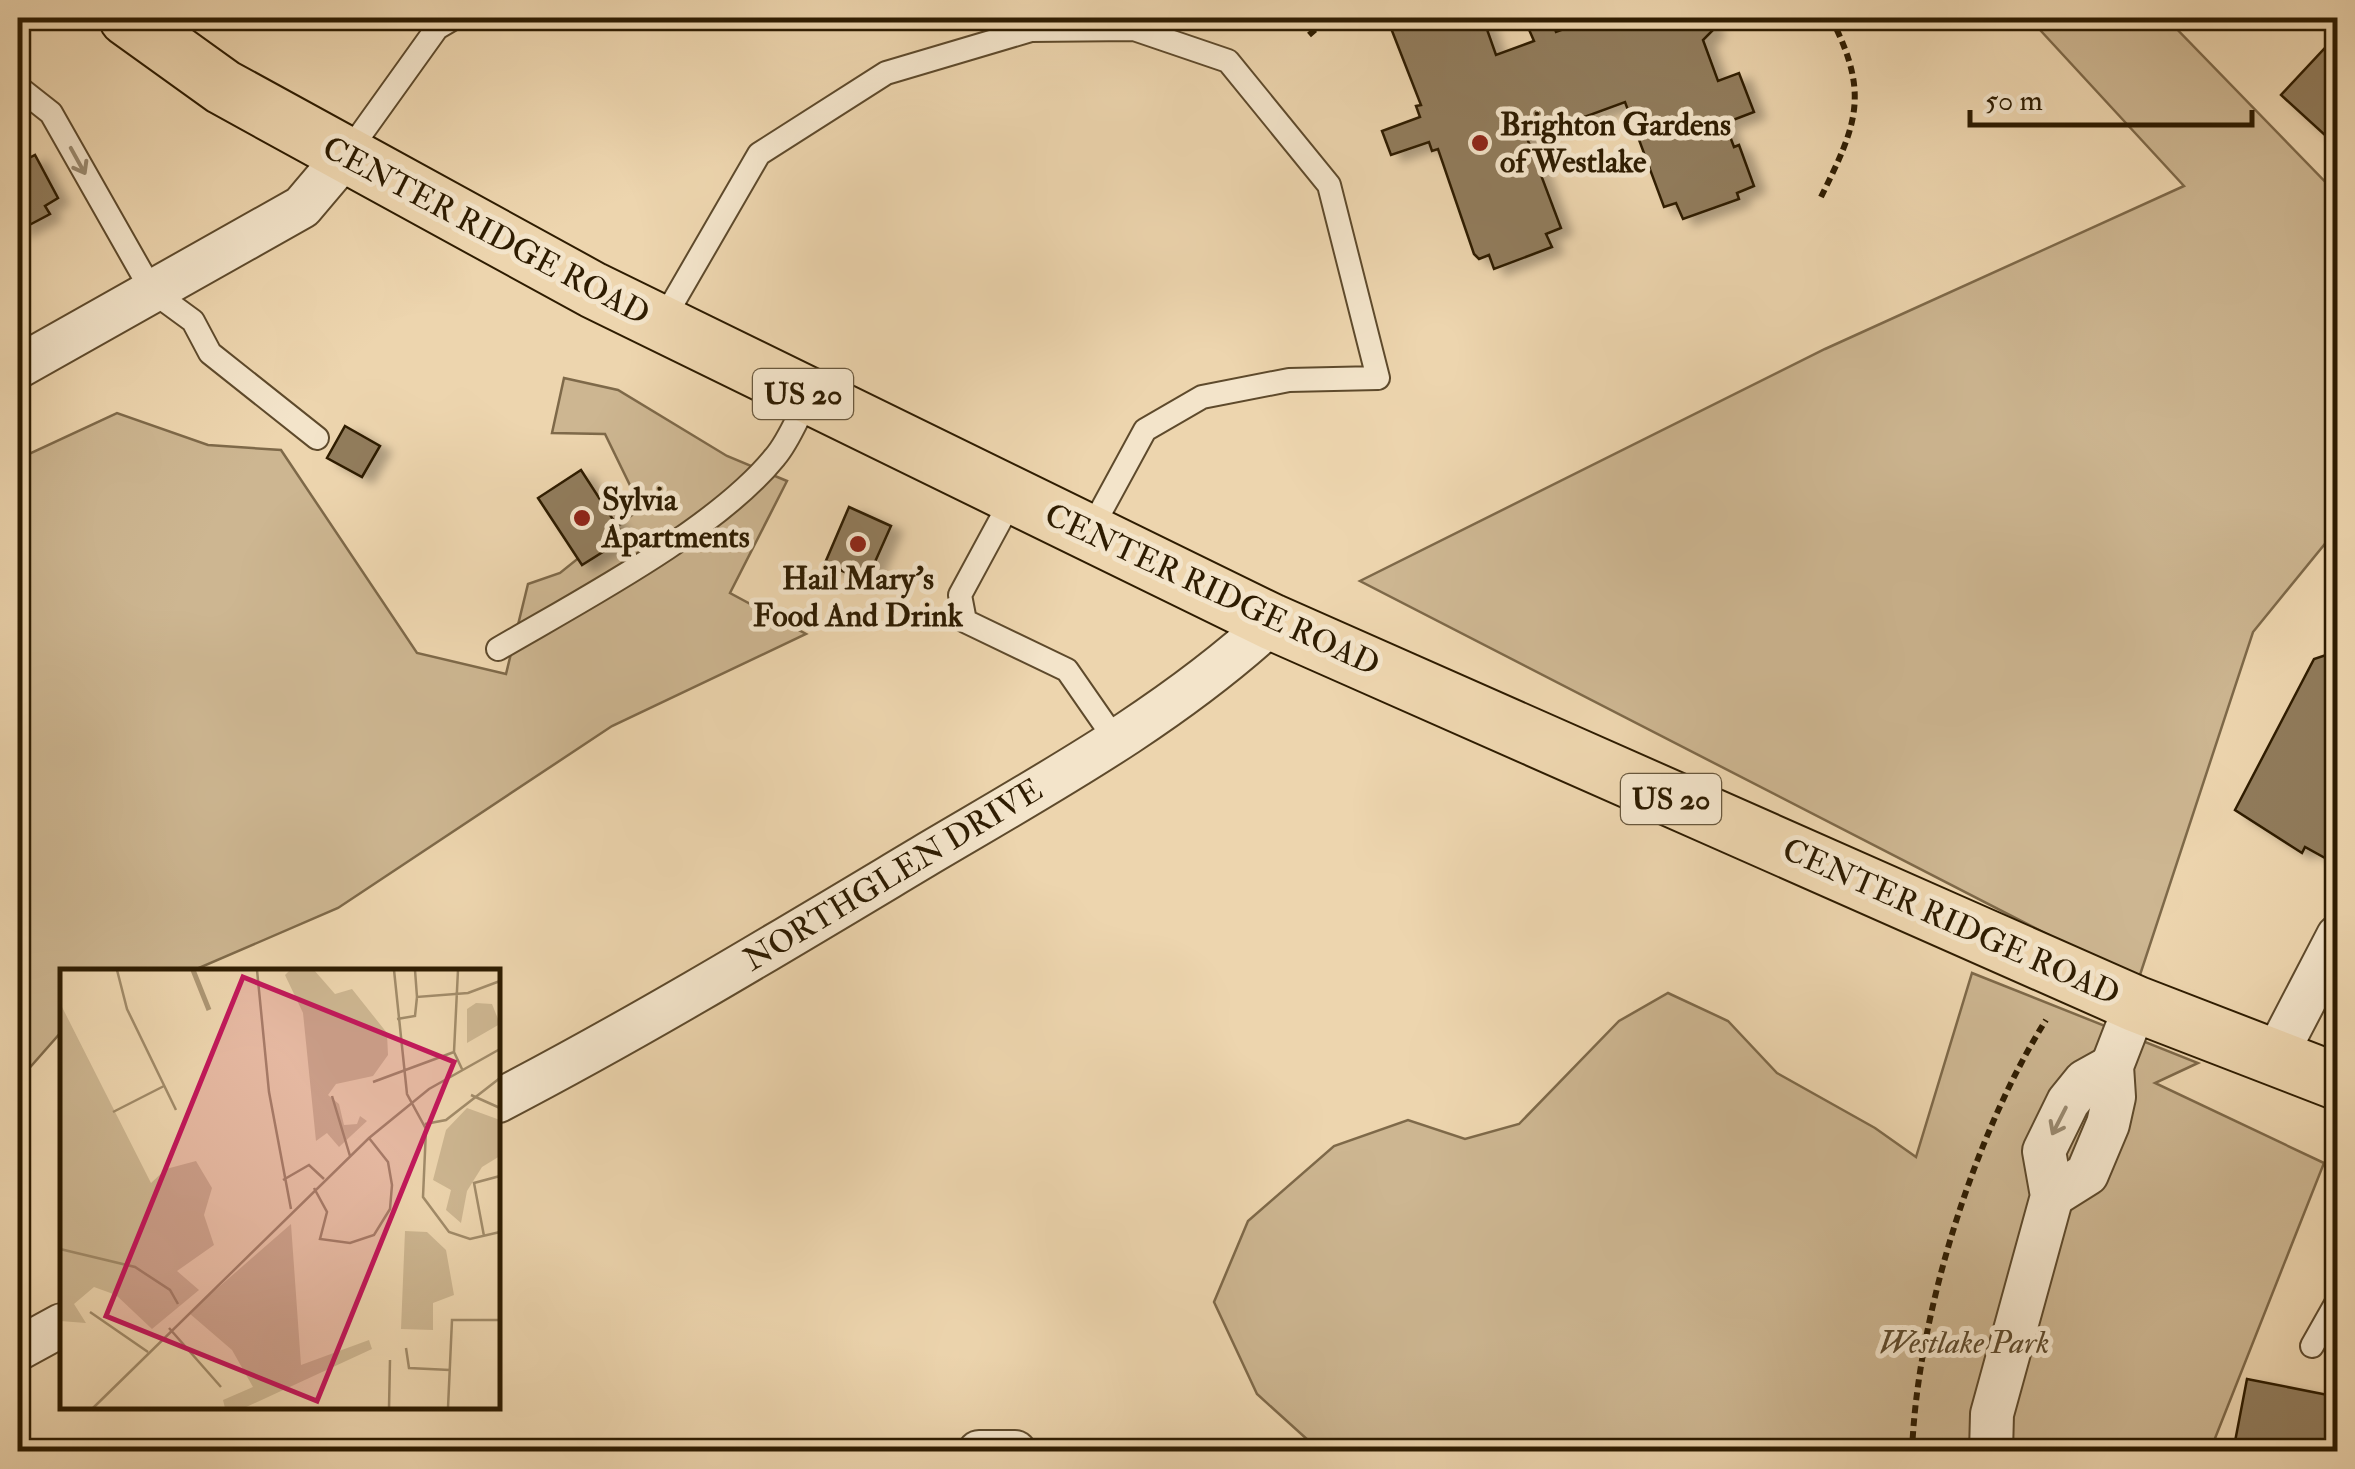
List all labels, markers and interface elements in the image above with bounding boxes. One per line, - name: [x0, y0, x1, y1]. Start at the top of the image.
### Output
- scale bar: [1970, 65, 2252, 127]
- text: 50 m: [1985, 82, 2043, 119]
- place label: Brighton Gardens of Westlake: [1500, 105, 1731, 182]
- street label: CENTER RIDGE ROAD: [316, 128, 656, 334]
- marker: Brighton Gardens of Westlake: [1469, 132, 1491, 154]
- one-way arrow: [68, 146, 88, 175]
- road number: US 20: [753, 369, 853, 419]
- place label: Sylvia Apartments: [600, 480, 750, 557]
- street label: CENTER RIDGE ROAD: [1038, 495, 1386, 685]
- marker: Sylvia Apartments: [571, 507, 593, 529]
- marker: Hail Mary's Food And Drink: [847, 533, 869, 555]
- place label: Hail Mary's Food And Drink: [753, 559, 964, 636]
- street label: NORTHGLEN DRIVE: [736, 770, 1050, 980]
- road number: US 20: [1621, 774, 1721, 824]
- street label: CENTER RIDGE ROAD: [1776, 830, 2126, 1014]
- inset map: [60, 969, 500, 1409]
- one-way arrow: [2049, 1106, 2068, 1135]
- park label: Westlake Park: [1879, 1323, 2049, 1363]

